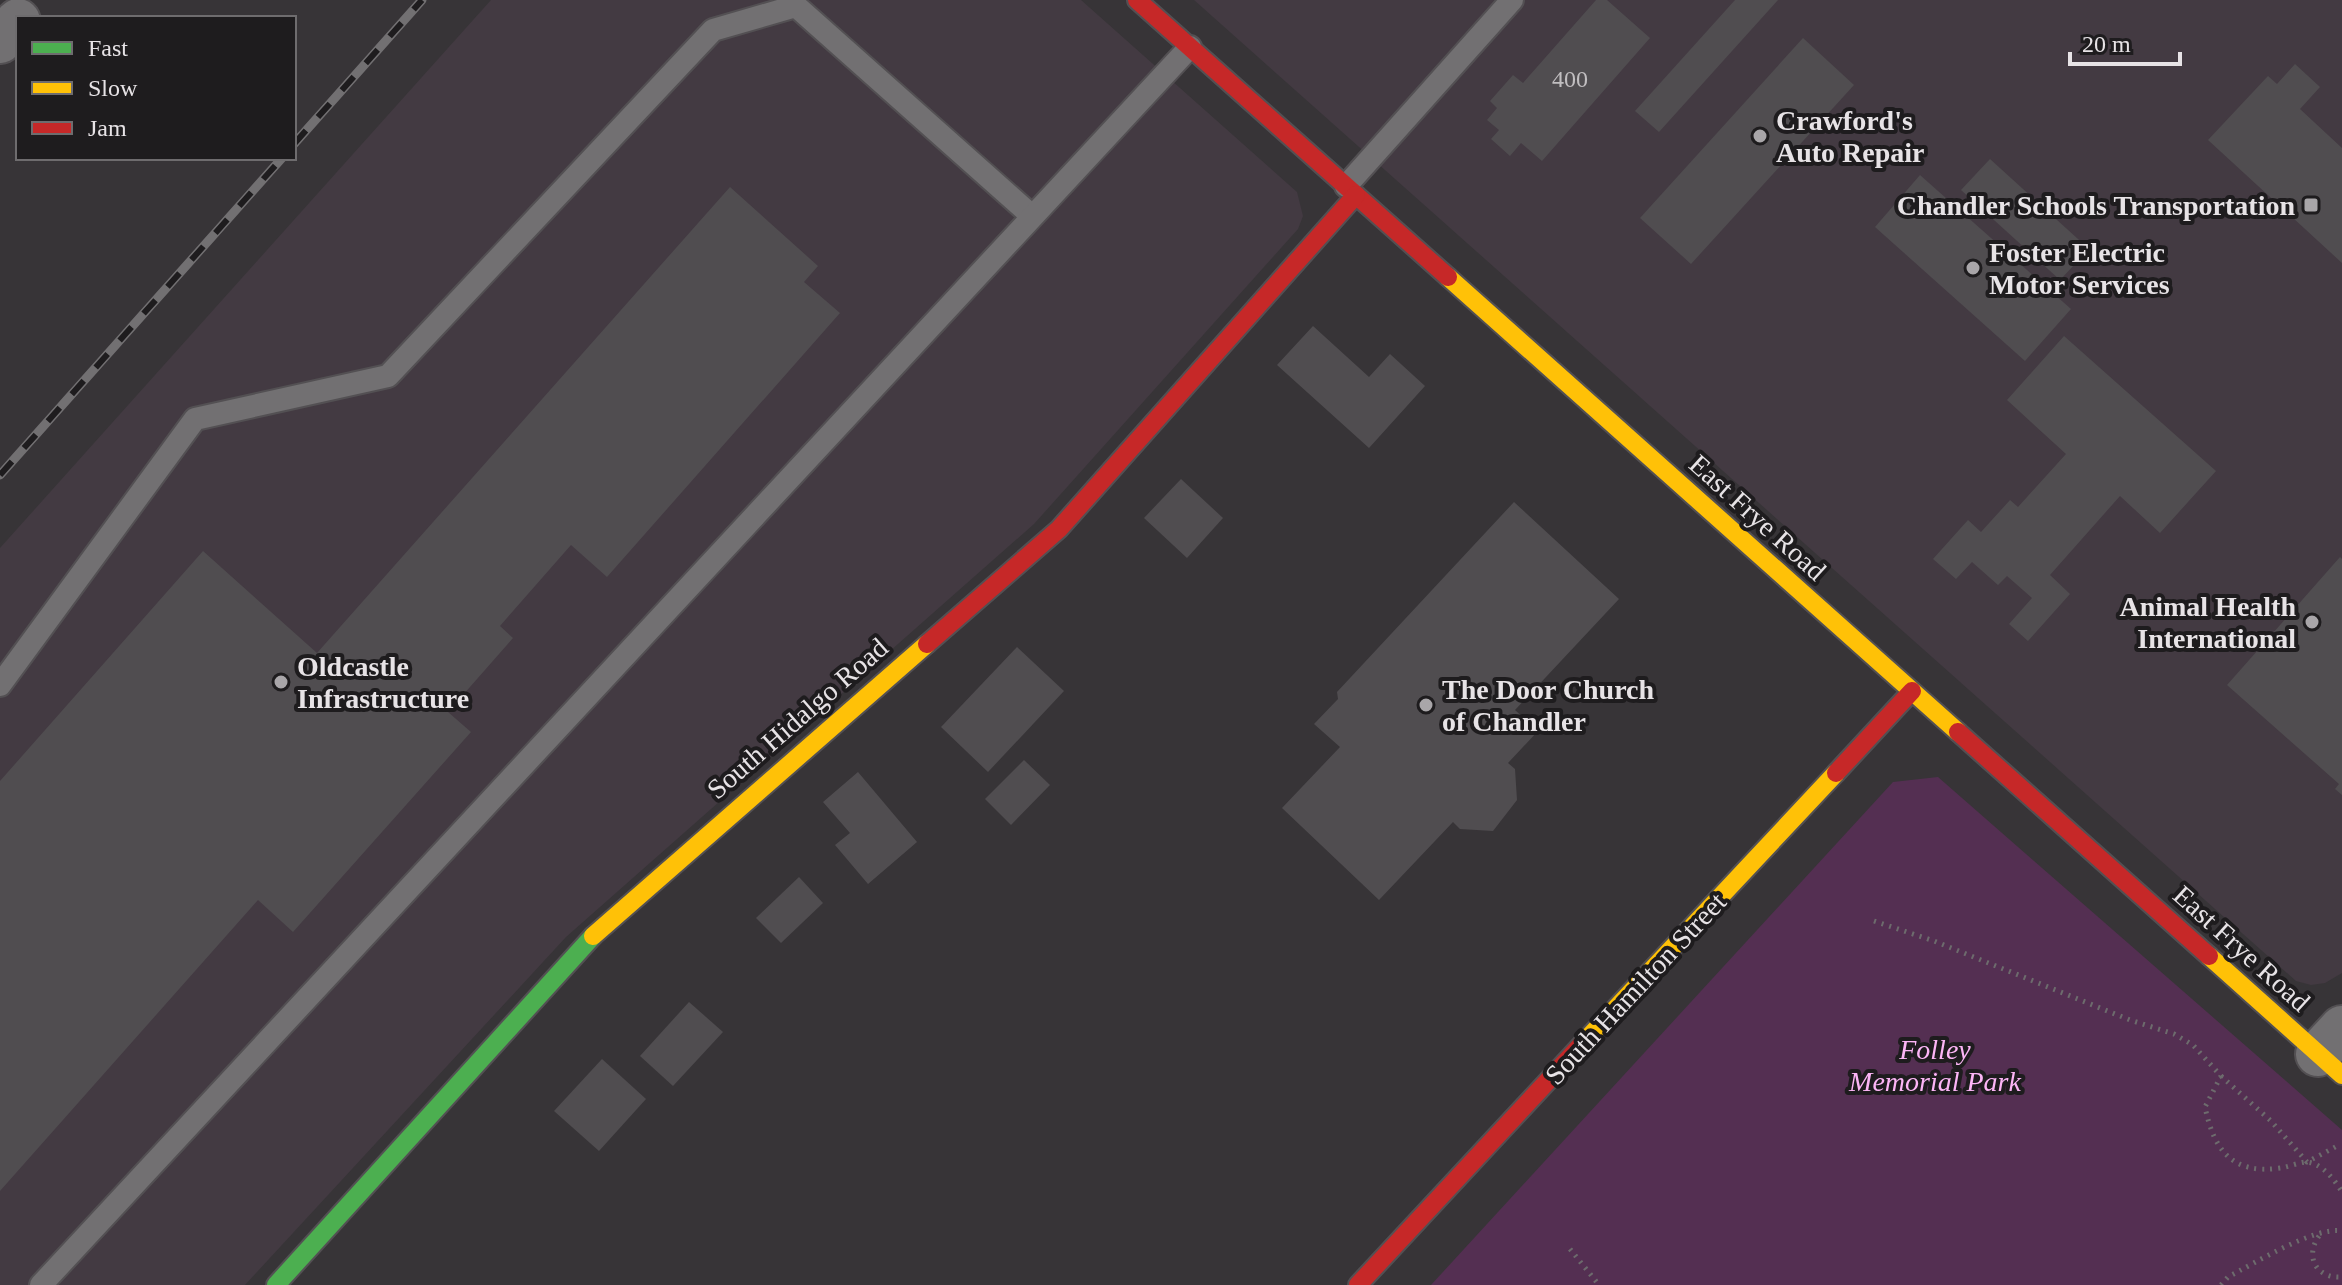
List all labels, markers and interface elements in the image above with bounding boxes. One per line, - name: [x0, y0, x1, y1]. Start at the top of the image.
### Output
- legend: [16, 16, 296, 160]
- scale bar: [2070, 16, 2180, 66]
- text: 20 m: [2082, 31, 2131, 57]
- text: Fast: [88, 35, 128, 61]
- house number: 400: [1552, 66, 1588, 92]
- text: Slow: [88, 75, 138, 101]
- place label: Crawford's Auto Repair: [1776, 105, 1925, 168]
- text: Jam: [88, 115, 127, 141]
- marker: Crawford's Auto Repair: [1751, 127, 1769, 145]
- place label: Chandler Schools Transportation: [1897, 190, 2295, 221]
- marker: Chandler Schools Transportation: [2302, 196, 2320, 214]
- place label: Foster Electric Motor Services: [1989, 237, 2170, 300]
- marker: Foster Electric Motor Services: [1964, 259, 1982, 277]
- street label: East Frye Road: [1683, 448, 1832, 587]
- place label: Animal Health International: [2119, 591, 2296, 654]
- marker: Animal Health International: [2303, 613, 2321, 631]
- street label: South Hidalgo Road: [701, 632, 894, 805]
- place label: Oldcastle Infrastructure: [297, 651, 469, 714]
- marker: Oldcastle Infrastructure: [272, 673, 290, 691]
- place label: The Door Church of Chandler: [1442, 674, 1655, 737]
- marker: The Door Church of Chandler: [1417, 696, 1435, 714]
- street label: East Frye Road: [2167, 879, 2316, 1018]
- street label: South Hamilton Street: [1539, 886, 1732, 1090]
- park label: Folley Memorial Park: [1848, 1034, 2021, 1097]

